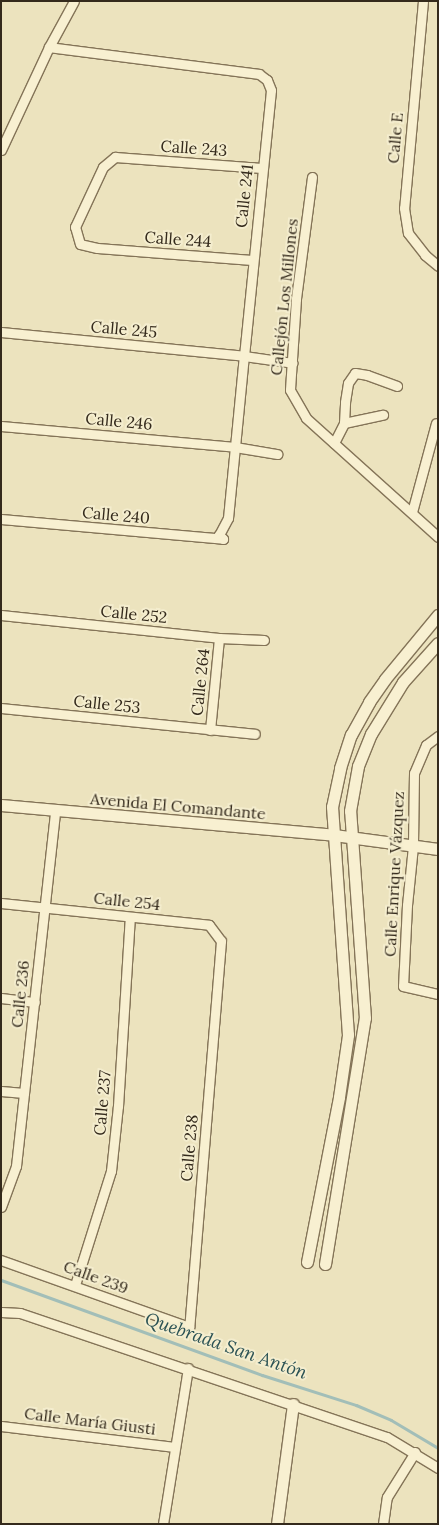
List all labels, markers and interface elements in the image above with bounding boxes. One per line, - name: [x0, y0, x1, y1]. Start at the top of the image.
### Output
- street label: Calle E: [383, 112, 407, 164]
- street label: Calle 243: [160, 136, 228, 160]
- street label: Calle 241: [231, 163, 257, 229]
- street label: Callejón Los Millones: [266, 218, 302, 376]
- street label: Calle 244: [144, 227, 212, 251]
- street label: Calle 245: [90, 317, 158, 341]
- street label: Calle 246: [85, 409, 153, 433]
- street label: Calle 240: [81, 502, 151, 528]
- street label: Calle 252: [100, 601, 168, 627]
- street label: Calle 264: [187, 647, 213, 717]
- street label: Calle 253: [73, 691, 141, 717]
- street label: Avenida El Comandante: [89, 789, 267, 823]
- street label: Calle Enrique Vázquez: [380, 791, 408, 957]
- street label: Calle 254: [93, 888, 161, 914]
- street label: Calle 236: [7, 959, 33, 1029]
- street label: Calle 237: [90, 1070, 114, 1136]
- street label: Calle 238: [177, 1114, 201, 1182]
- street label: Calle 239: [61, 1256, 131, 1298]
- water label: Quebrada San Antón: [142, 1308, 310, 1384]
- street label: Calle María Giusti: [23, 1403, 157, 1439]

